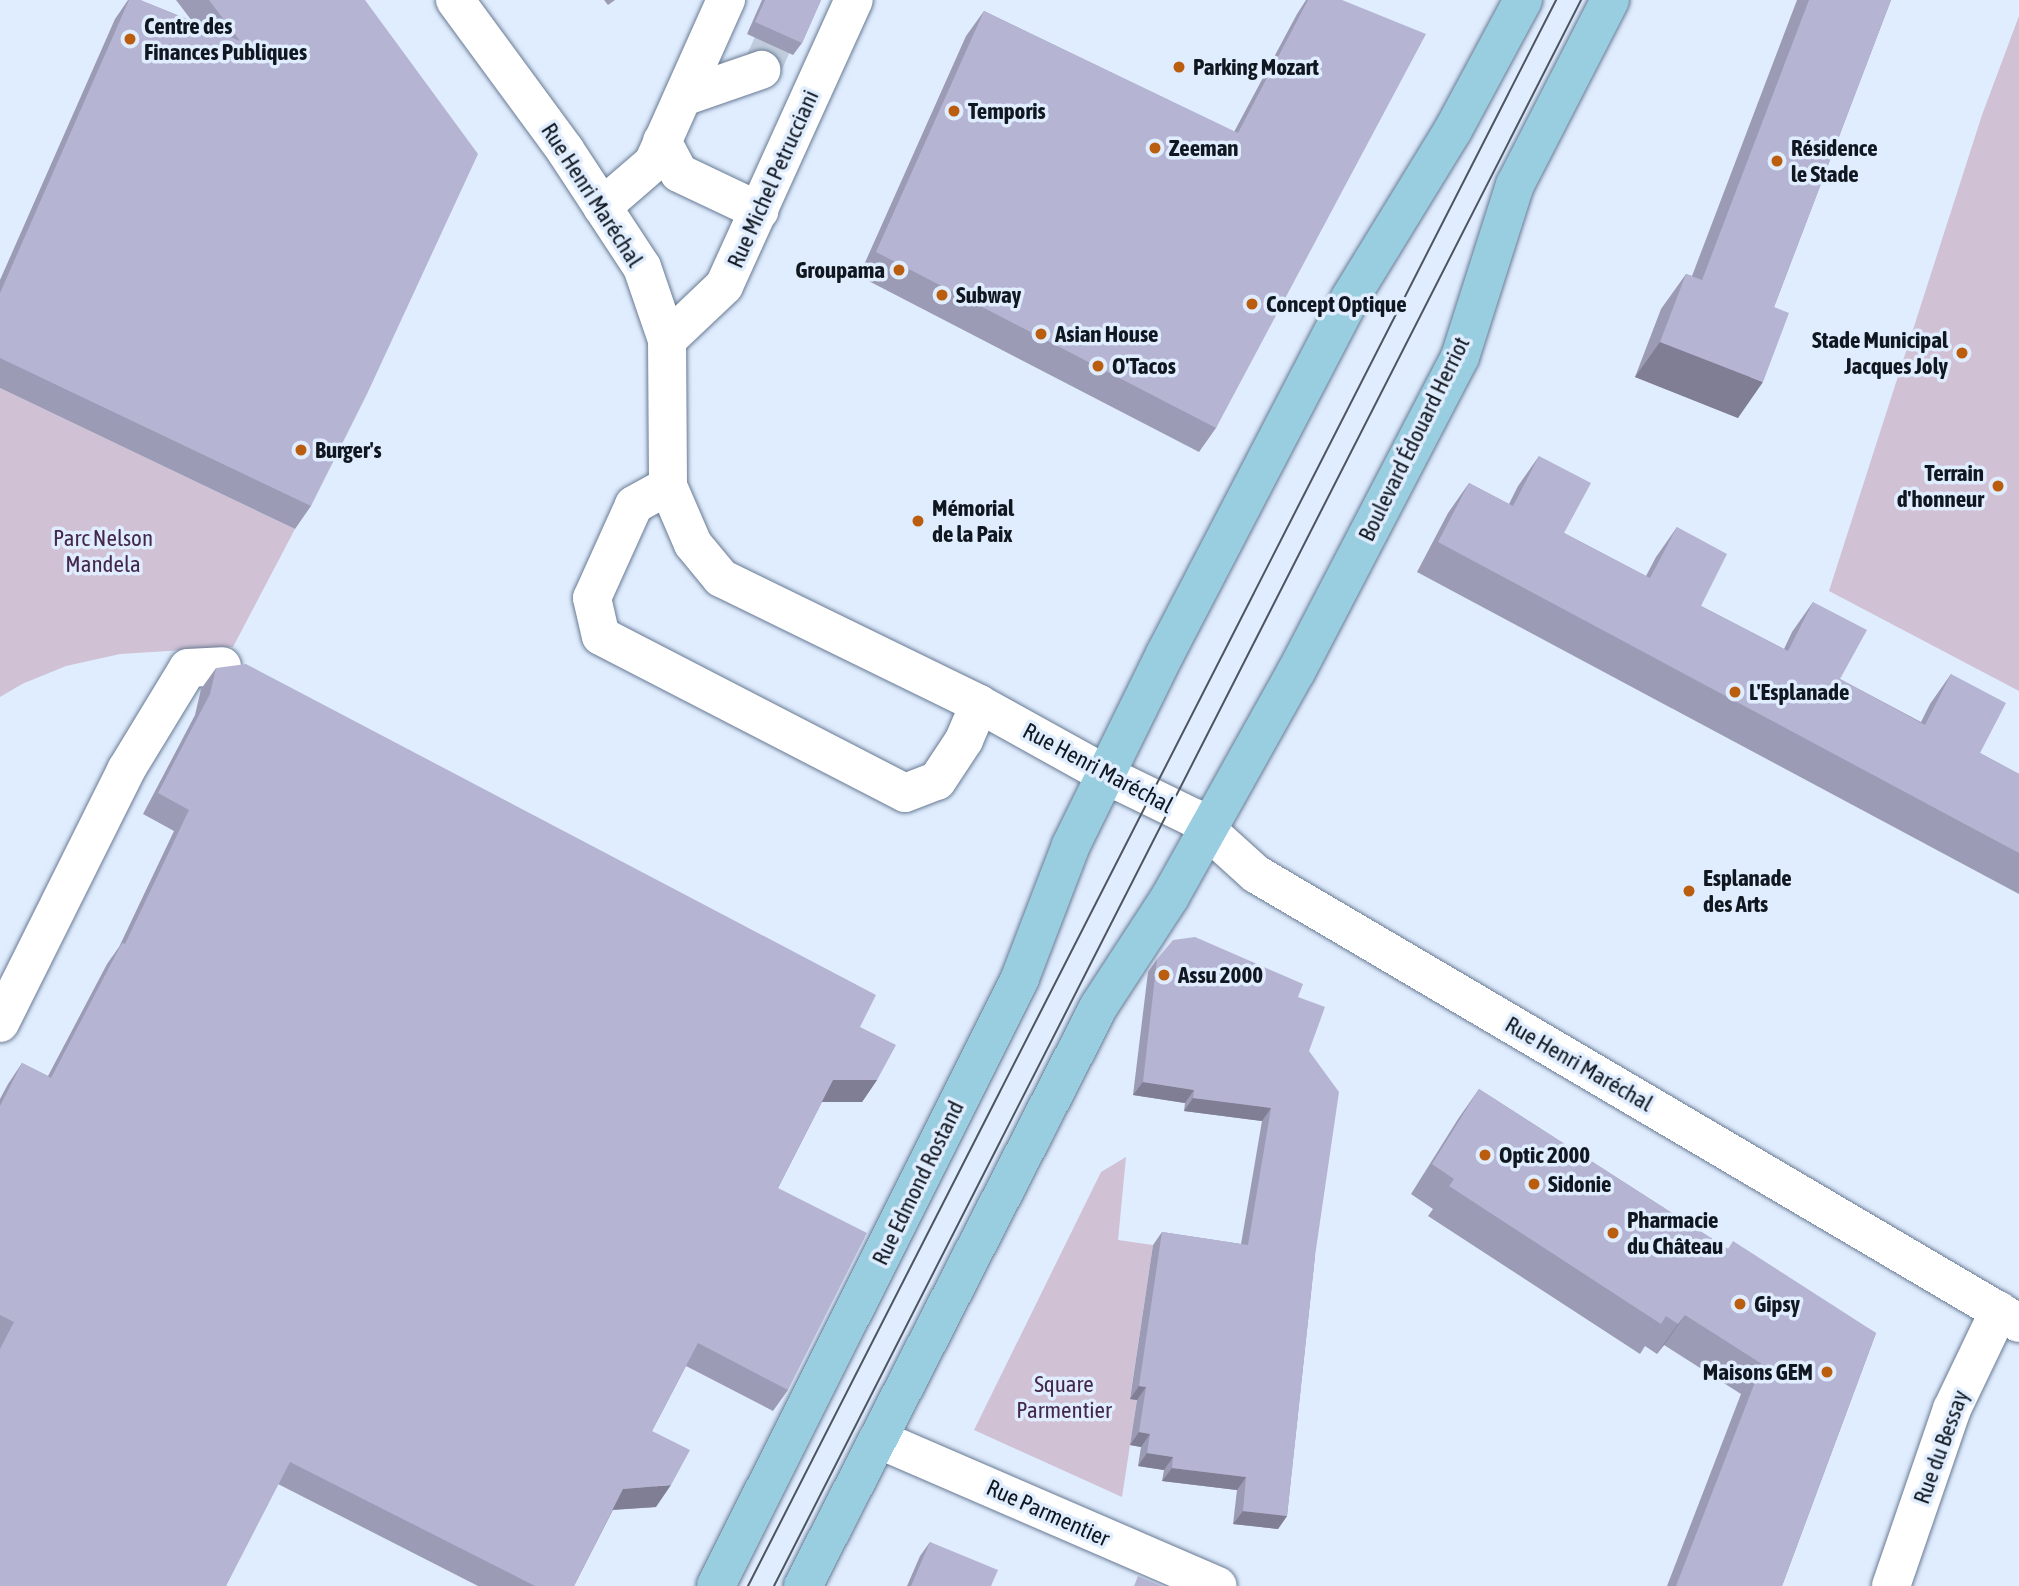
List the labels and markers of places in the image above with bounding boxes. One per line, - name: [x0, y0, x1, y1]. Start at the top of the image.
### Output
- place label: Centre des Finances Publiques: [144, 12, 307, 66]
- marker: Centre des Finances Publiques: [122, 31, 138, 47]
- place label: Parking Mozart: [1193, 53, 1319, 81]
- marker: Parking Mozart: [1171, 59, 1187, 75]
- place label: Temporis: [968, 97, 1046, 125]
- marker: Temporis: [946, 103, 962, 119]
- place label: Zeeman: [1169, 134, 1239, 162]
- place label: Résidence le Stade: [1791, 134, 1878, 188]
- marker: Zeeman: [1147, 140, 1163, 156]
- marker: Résidence le Stade: [1769, 153, 1785, 169]
- place label: Groupama: [795, 256, 885, 284]
- marker: Groupama: [891, 262, 907, 278]
- place label: Subway: [956, 281, 1021, 309]
- marker: Subway: [934, 287, 950, 303]
- place label: Concept Optique: [1266, 290, 1407, 318]
- marker: Concept Optique: [1244, 296, 1260, 312]
- place label: Asian House: [1055, 320, 1159, 348]
- marker: Asian House: [1033, 326, 1049, 342]
- place label: Stade Municipal Jacques Joly: [1812, 326, 1948, 380]
- marker: Stade Municipal Jacques Joly: [1954, 345, 1970, 361]
- place label: O'Tacos: [1112, 352, 1176, 380]
- marker: O'Tacos: [1090, 358, 1106, 374]
- place label: Burger's: [315, 436, 382, 464]
- marker: Burger's: [293, 442, 309, 458]
- place label: Terrain d'honneur: [1897, 459, 1984, 513]
- marker: Terrain d'honneur: [1990, 478, 2006, 494]
- place label: Mémorial de la Paix: [932, 494, 1014, 548]
- marker: Mémorial de la Paix: [910, 513, 926, 529]
- place label: L'Esplanade: [1749, 678, 1849, 706]
- marker: L'Esplanade: [1727, 684, 1743, 700]
- place label: Esplanade des Arts: [1703, 864, 1792, 918]
- marker: Esplanade des Arts: [1681, 883, 1697, 899]
- place label: Assu 2000: [1178, 961, 1263, 989]
- marker: Assu 2000: [1156, 967, 1172, 983]
- place label: Optic 2000: [1499, 1141, 1590, 1169]
- marker: Optic 2000: [1477, 1147, 1493, 1163]
- place label: Sidonie: [1548, 1170, 1612, 1198]
- marker: Sidonie: [1526, 1176, 1542, 1192]
- place label: Pharmacie du Château: [1627, 1206, 1723, 1260]
- marker: Pharmacie du Château: [1605, 1225, 1621, 1241]
- place label: Gipsy: [1754, 1290, 1800, 1318]
- marker: Gipsy: [1732, 1296, 1748, 1312]
- place label: Maisons GEM: [1703, 1358, 1813, 1386]
- marker: Maisons GEM: [1819, 1364, 1835, 1380]

